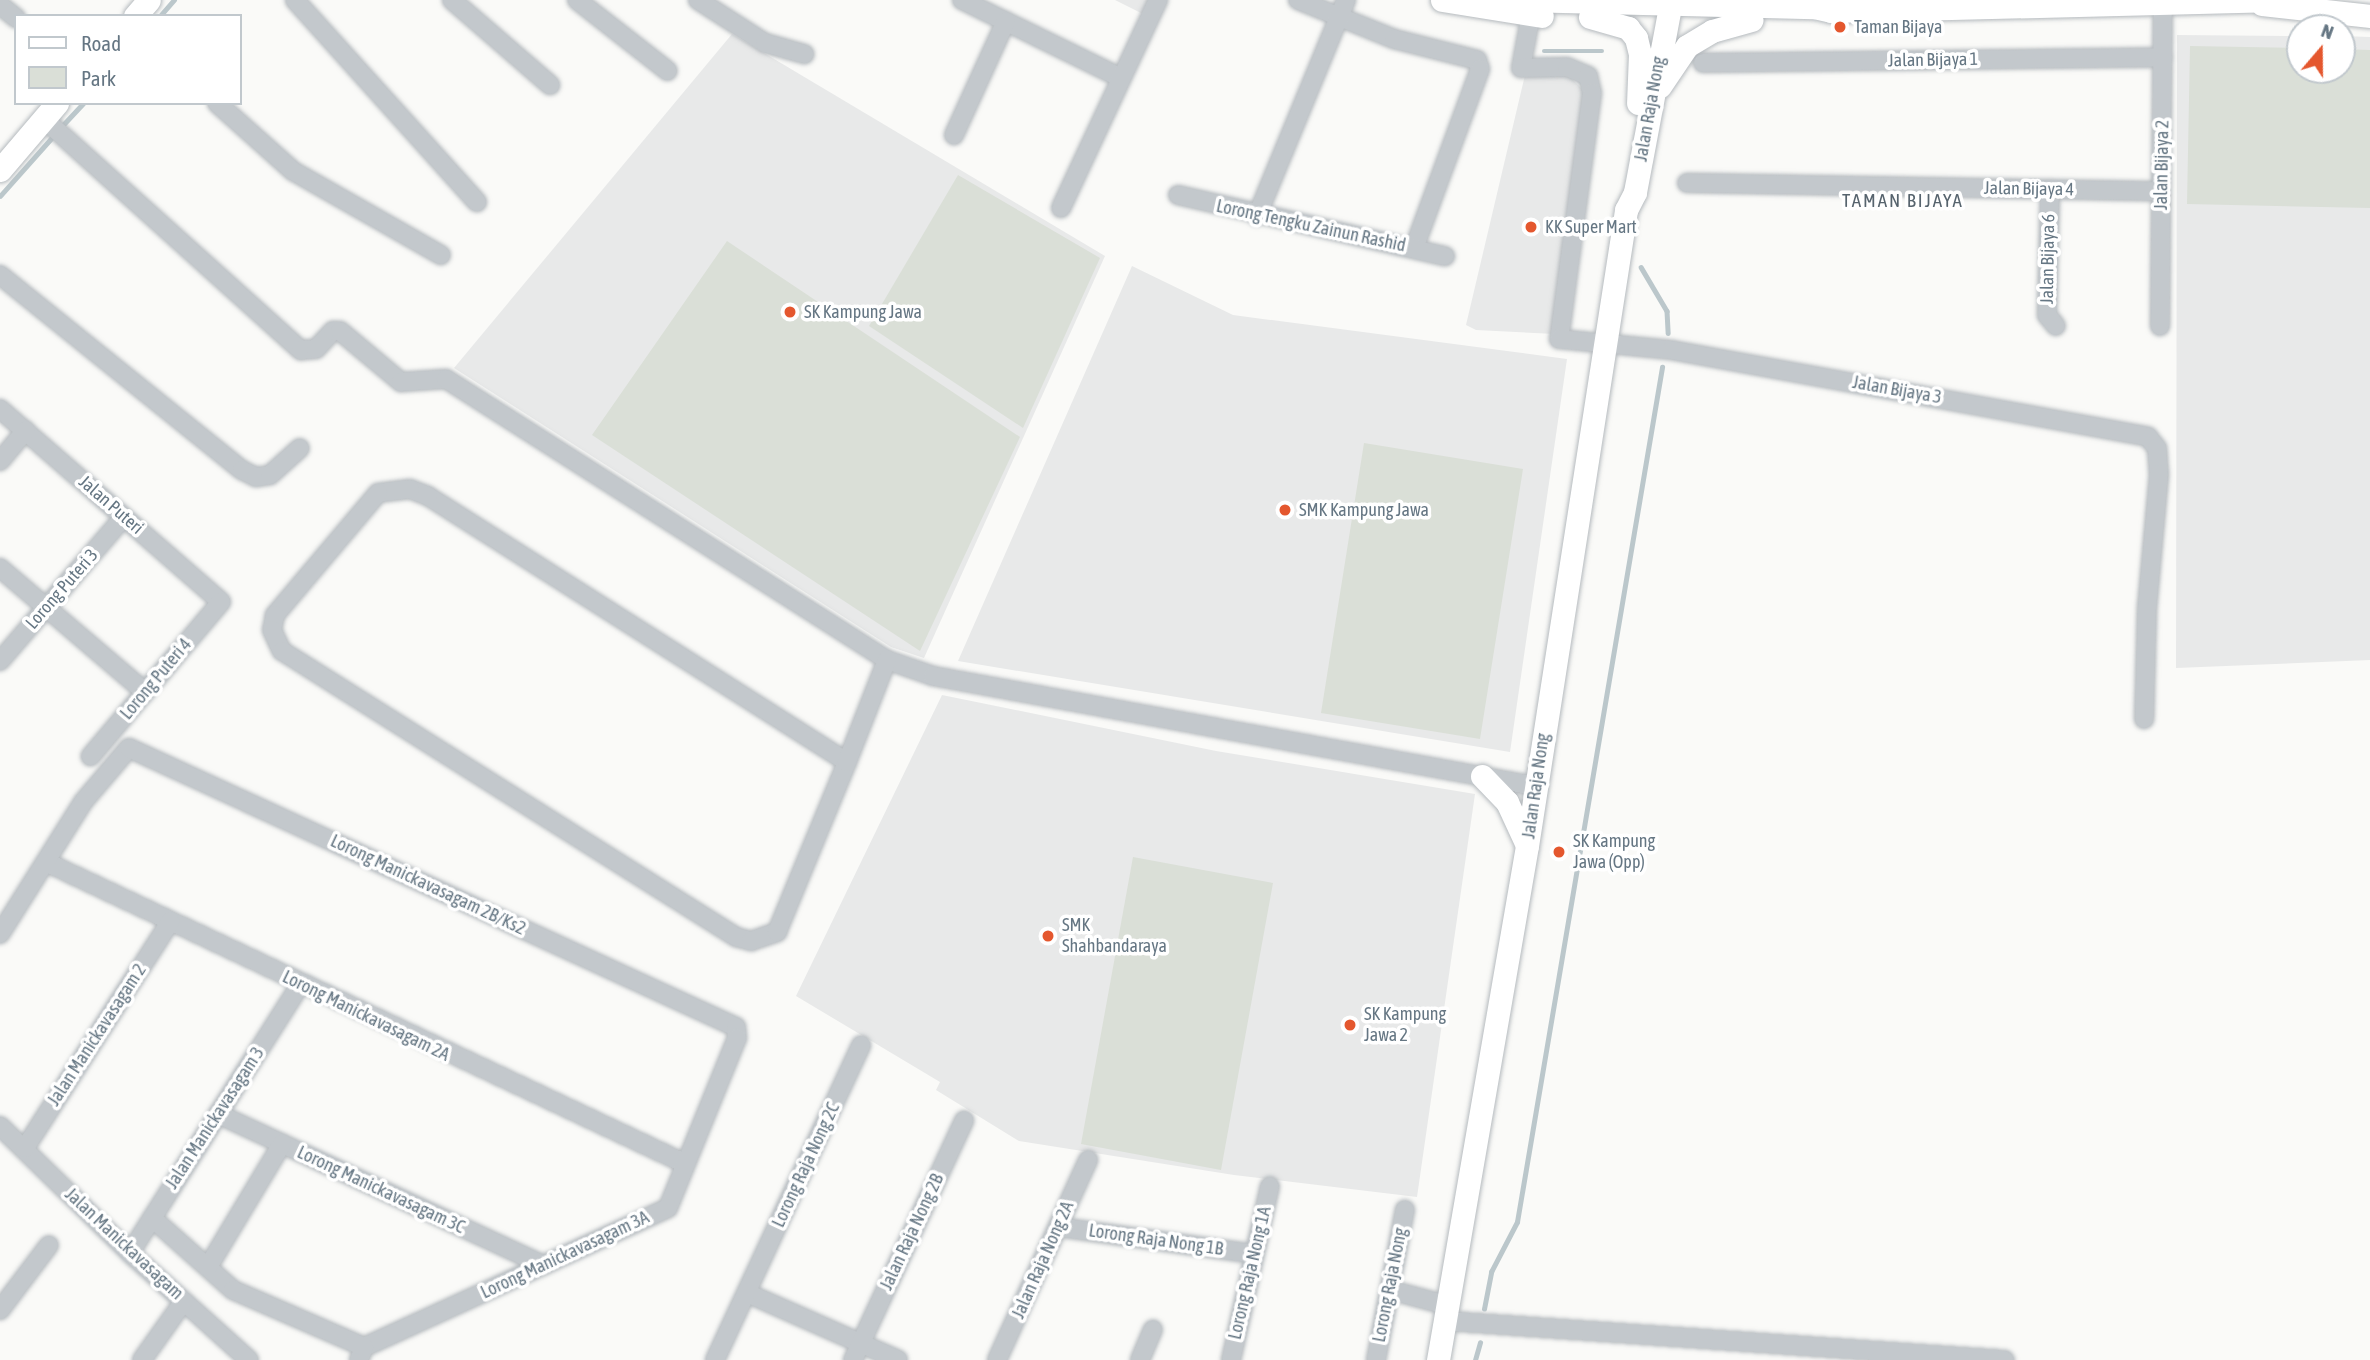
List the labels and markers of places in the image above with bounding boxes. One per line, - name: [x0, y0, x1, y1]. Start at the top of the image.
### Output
- place label: Taman Bijaya: [1854, 16, 1942, 38]
- marker: Taman Bijaya: [1832, 19, 1848, 35]
- place label: KK Super Mart: [1545, 216, 1637, 238]
- marker: KK Super Mart: [1523, 219, 1539, 235]
- place label: SK Kampung Jawa: [804, 301, 922, 323]
- marker: SK Kampung Jawa: [782, 304, 798, 320]
- place label: SMK Kampung Jawa: [1299, 499, 1429, 521]
- marker: SMK Kampung Jawa: [1277, 502, 1293, 518]
- place label: SK Kampung Jawa (Opp): [1573, 831, 1655, 874]
- marker: SK Kampung Jawa (Opp): [1551, 844, 1567, 860]
- place label: SMK Shahbandaraya: [1062, 915, 1167, 958]
- marker: SMK Shahbandaraya: [1040, 928, 1056, 944]
- place label: SK Kampung Jawa 2: [1364, 1004, 1446, 1046]
- marker: SK Kampung Jawa 2: [1342, 1017, 1358, 1033]

